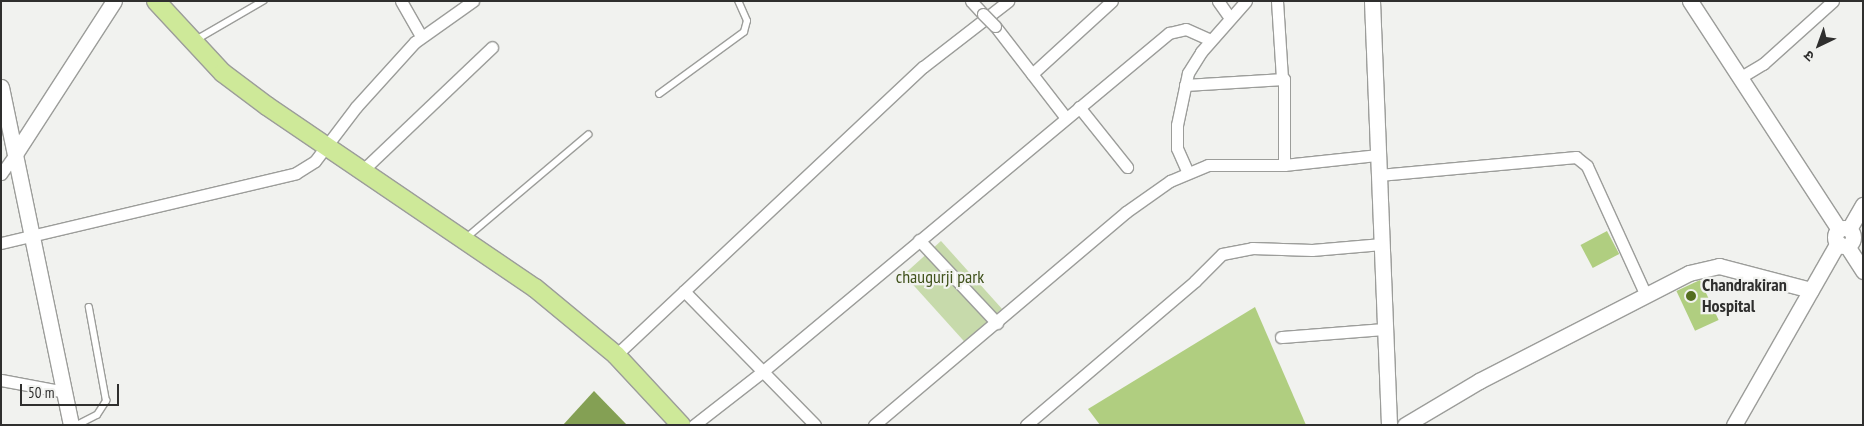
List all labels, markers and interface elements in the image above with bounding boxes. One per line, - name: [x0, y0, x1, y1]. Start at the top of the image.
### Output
- north arrow: [1794, 20, 1844, 70]
- text: उ: [1800, 47, 1818, 66]
- park label: chaugurji park: [896, 266, 984, 288]
- place label: Chandrakiran Hospital: [1702, 275, 1787, 318]
- marker: Chandrakiran Hospital: [1684, 289, 1698, 303]
- scale bar: [22, 374, 121, 406]
- text: 50 m: [28, 383, 54, 402]

